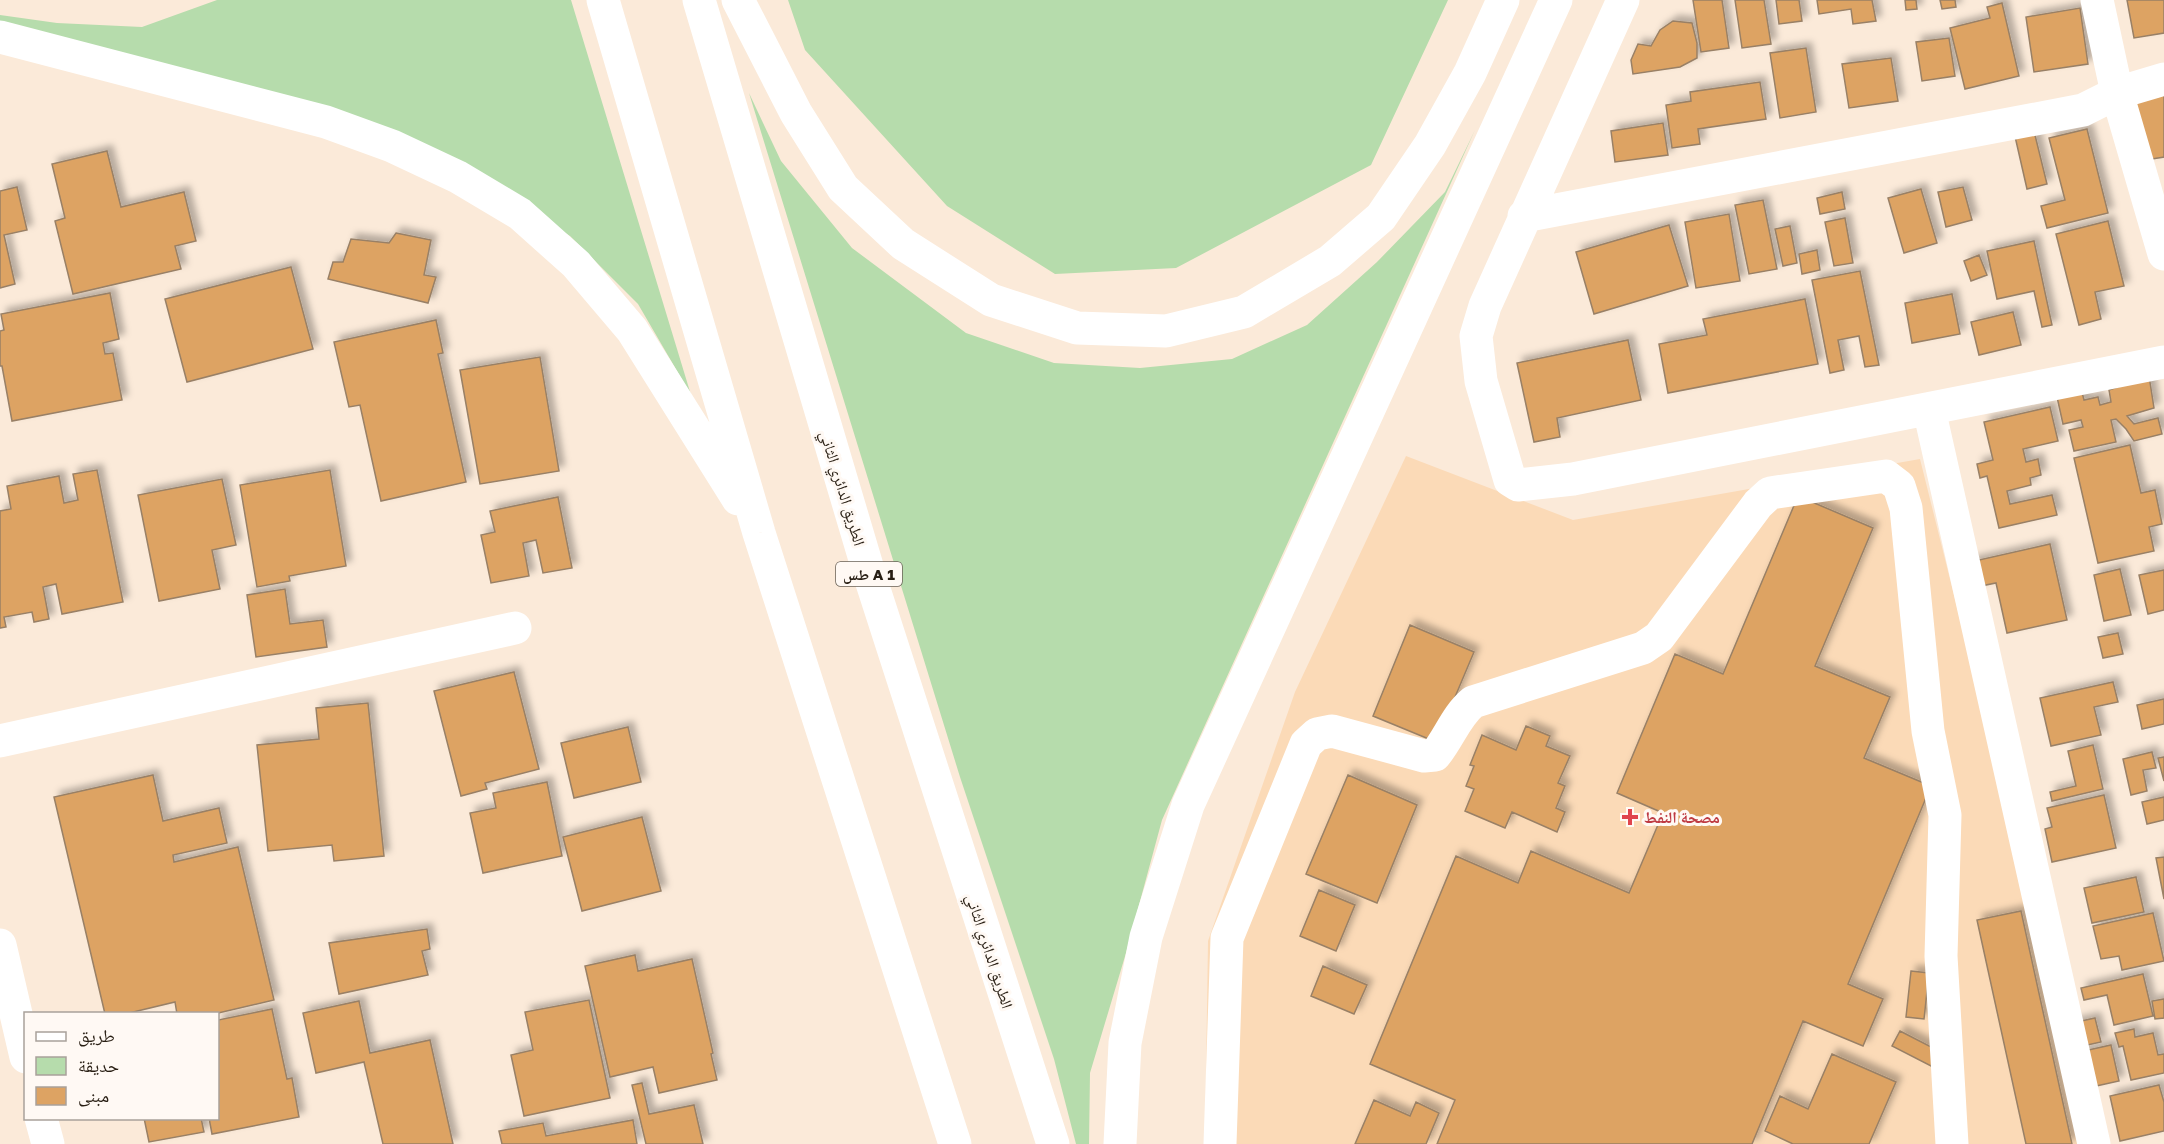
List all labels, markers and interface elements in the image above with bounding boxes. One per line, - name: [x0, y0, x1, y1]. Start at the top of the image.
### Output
- street label: الطريق الدائري الثاني: [813, 428, 870, 549]
- road number: طس A 1: [836, 562, 902, 586]
- place label: مصحة النفط: [1644, 807, 1720, 827]
- marker: مصحة النفط: [1621, 808, 1639, 826]
- street label: الطريق الدائري الثاني: [959, 891, 1018, 1012]
- legend: [24, 1012, 219, 1120]
- text: طريق: [78, 1024, 115, 1047]
- text: حديقة: [78, 1054, 119, 1076]
- text: مبنى: [78, 1084, 109, 1107]

